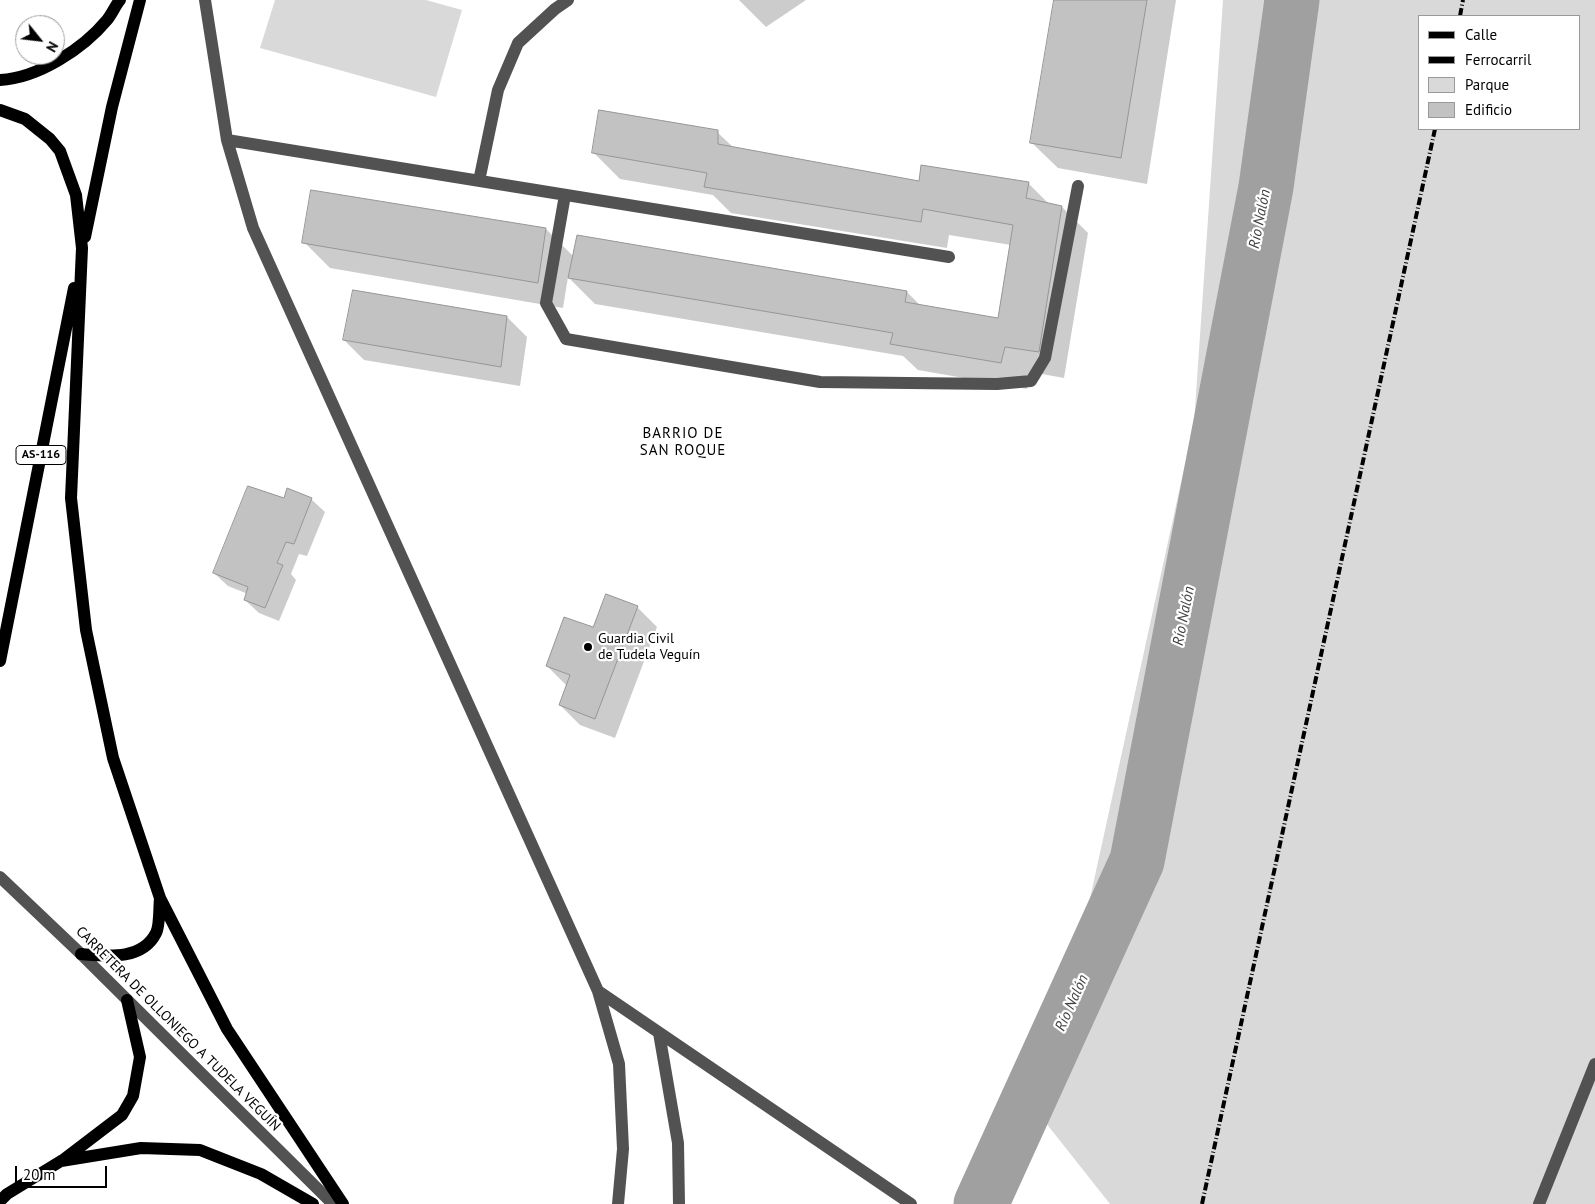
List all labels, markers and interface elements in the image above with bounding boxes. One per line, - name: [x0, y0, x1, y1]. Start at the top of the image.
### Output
- north arrow: [15, 15, 65, 65]
- legend: [1418, 15, 1580, 130]
- text: Calle: [1465, 25, 1497, 44]
- text: N: [42, 38, 62, 55]
- text: Ferrocarril: [1465, 50, 1531, 69]
- text: Parque: [1465, 75, 1509, 94]
- text: Edificio: [1465, 100, 1512, 119]
- water label: Río Nalón: [1245, 188, 1275, 250]
- district label: BARRIO DE SAN ROQUE: [639, 425, 727, 460]
- road number: AS-116: [16, 446, 66, 464]
- water label: Río Nalón: [1169, 585, 1199, 647]
- place label: Guardia Civil de Tudela Veguín: [598, 631, 700, 664]
- marker: Guardia Civil de Tudela Veguín: [582, 641, 594, 653]
- street label: CARRETERA DE OLLONIEGO A TUDELA VEGUÍN: [72, 923, 284, 1135]
- water label: Río Nalón: [1052, 972, 1092, 1034]
- scale bar: [18, 1156, 110, 1188]
- text: 20 m: [23, 1165, 56, 1184]

